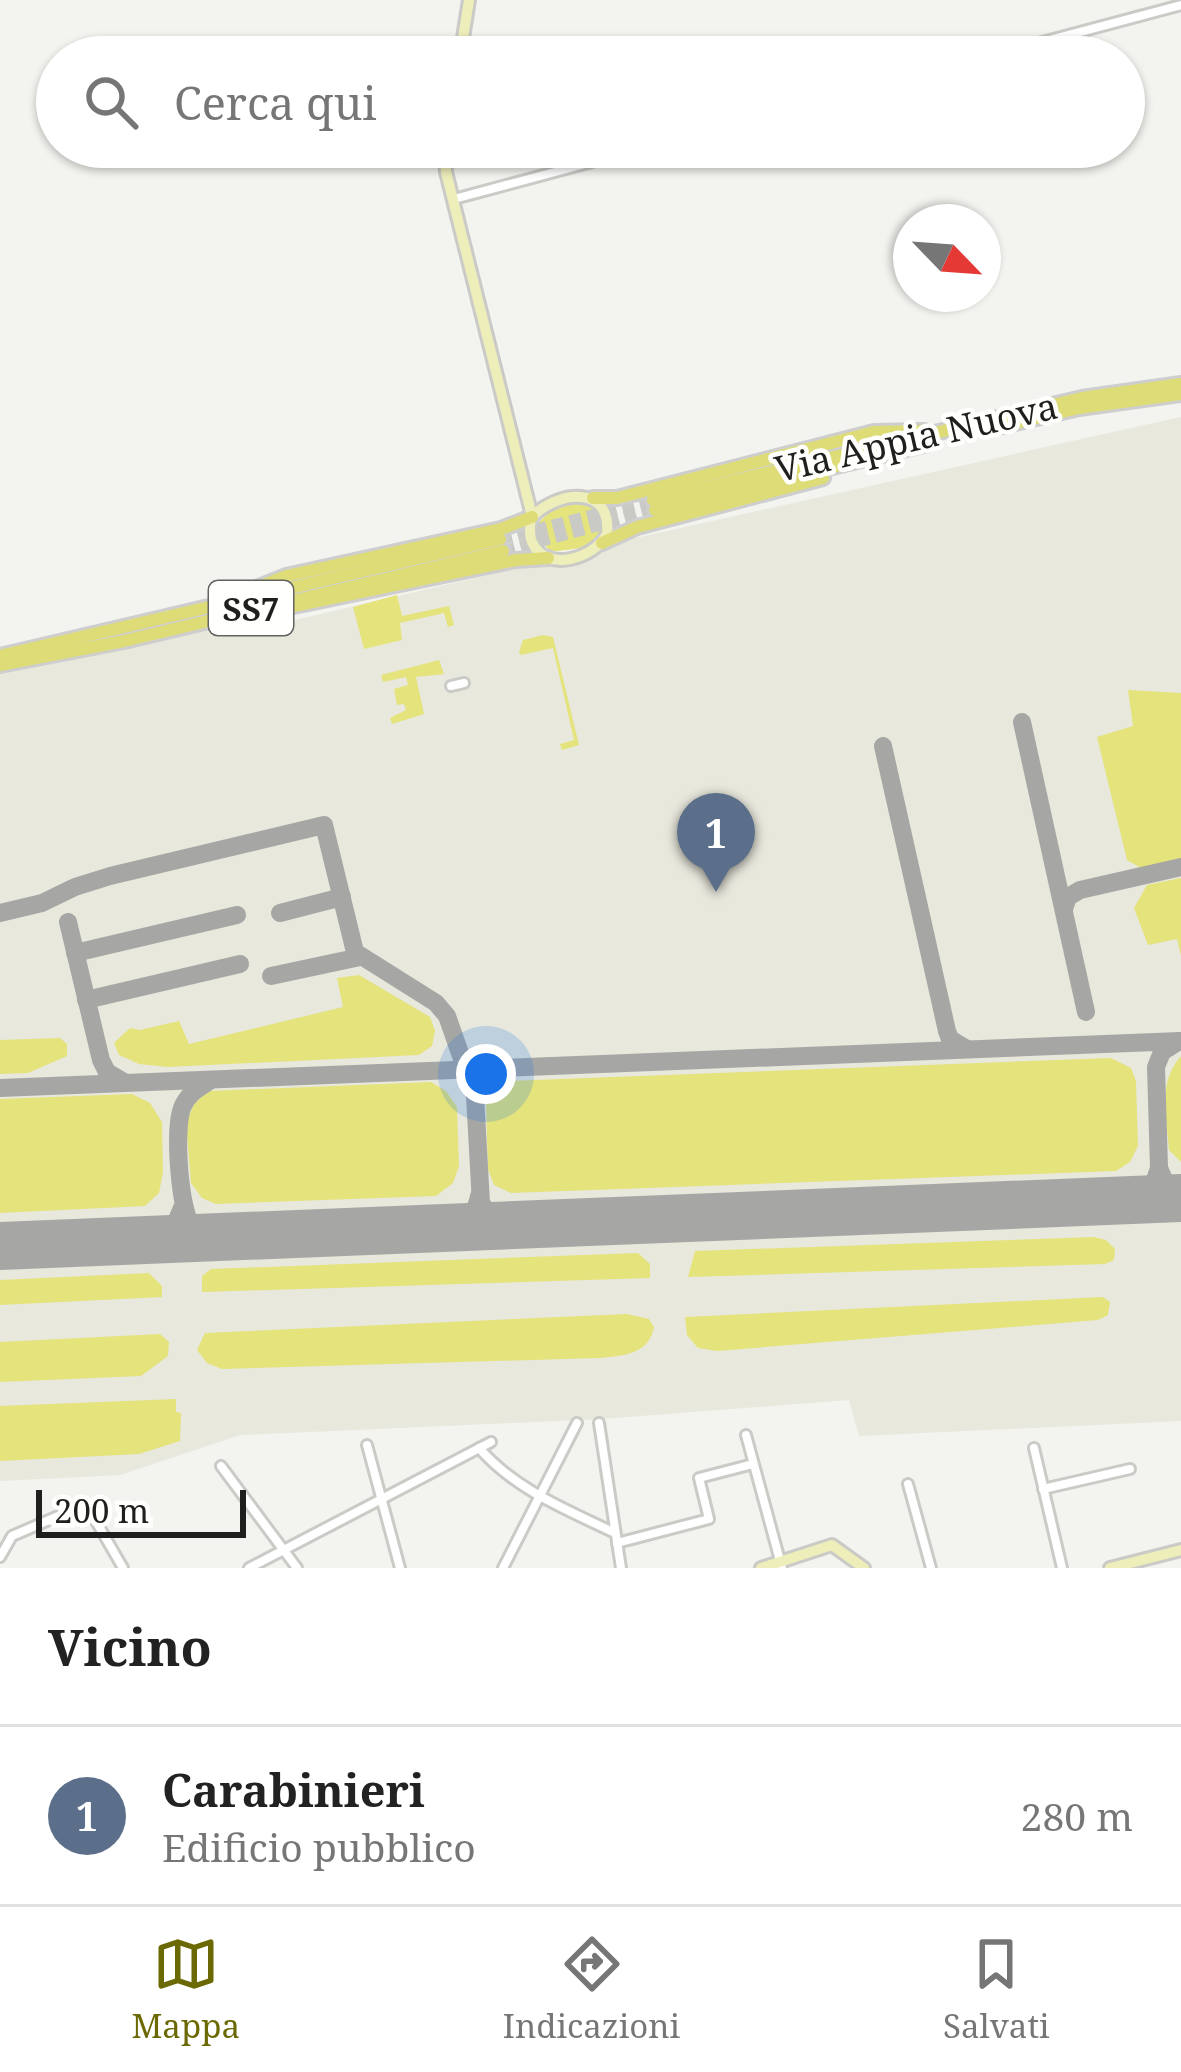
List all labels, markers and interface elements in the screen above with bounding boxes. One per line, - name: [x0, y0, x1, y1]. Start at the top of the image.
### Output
- search box: [36, 36, 1145, 168]
- icon: search: [78, 69, 144, 135]
- text: Cerca qui: [174, 72, 377, 133]
- north arrow: [893, 204, 1001, 312]
- street label: Via Appia Nuova: [770, 381, 1062, 493]
- road number: SS7: [209, 581, 293, 635]
- pin: 1: [677, 793, 755, 892]
- your location: [456, 1044, 516, 1104]
- scale bar: [36, 1484, 246, 1537]
- text: 200 m: [54, 1488, 149, 1533]
- text: Vicino: [48, 1611, 212, 1681]
- text: Carabinieri: [162, 1759, 425, 1820]
- text: 1: [76, 1789, 98, 1842]
- text: 280 m: [1021, 1789, 1133, 1842]
- text: Edificio pubblico: [162, 1820, 476, 1873]
- tab: Mappa: [131, 1931, 240, 2048]
- tab: Indicazioni: [503, 1931, 680, 2048]
- tab: Salvati: [943, 1931, 1050, 2048]

